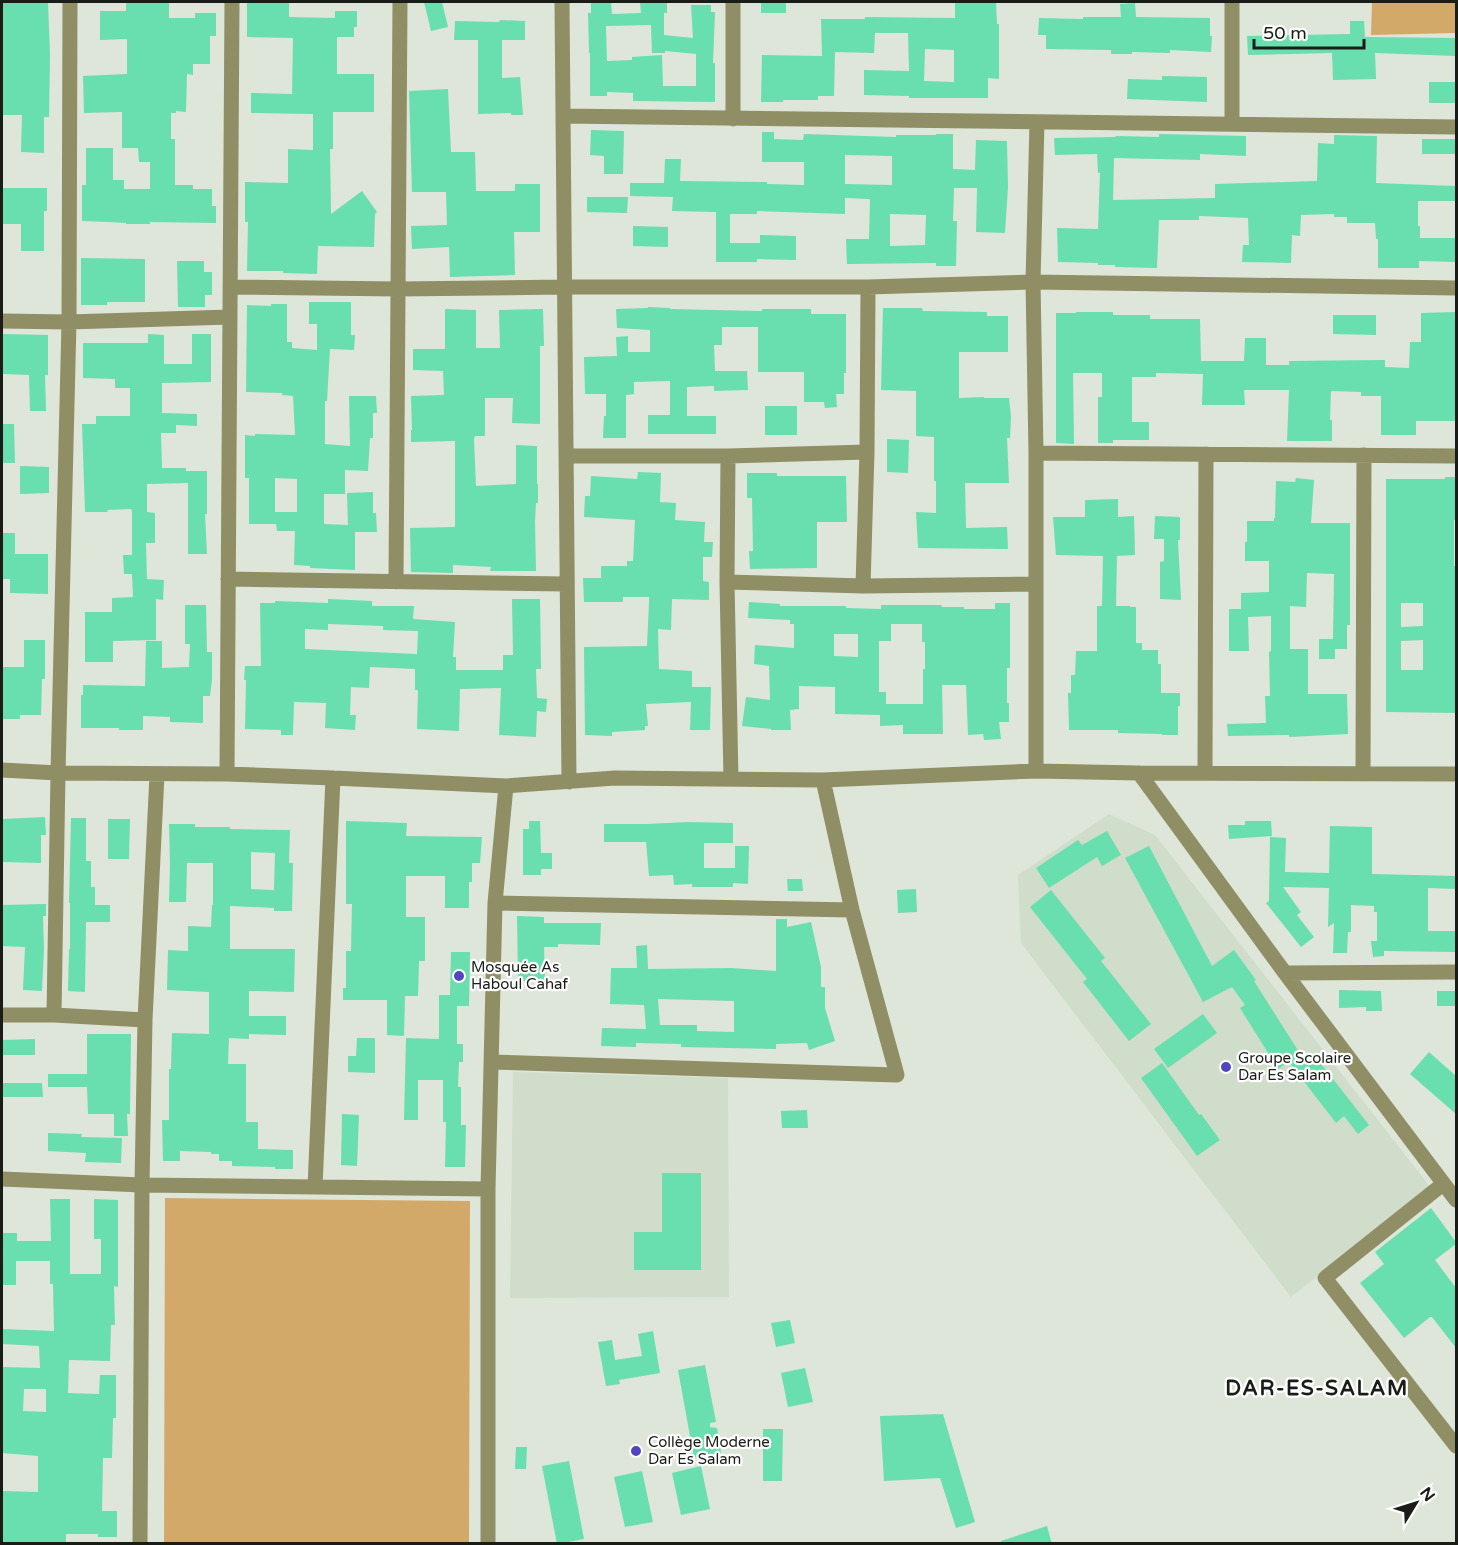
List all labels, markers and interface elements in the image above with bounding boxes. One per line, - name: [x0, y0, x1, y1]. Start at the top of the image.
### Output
- scale bar: [1254, 12, 1364, 50]
- text: 50 m: [1263, 22, 1307, 44]
- place label: Mosquée As Haboul Cahaf: [471, 958, 568, 993]
- marker: Mosquée As Haboul Cahaf: [452, 969, 466, 983]
- place label: Groupe Scolaire Dar Es Salam: [1238, 1049, 1351, 1084]
- marker: Groupe Scolaire Dar Es Salam: [1219, 1060, 1233, 1074]
- district label: DAR-ES-SALAM: [1225, 1376, 1409, 1401]
- place label: Collège Moderne Dar Es Salam: [648, 1433, 770, 1468]
- marker: Collège Moderne Dar Es Salam: [629, 1444, 643, 1458]
- north arrow: [1386, 1473, 1446, 1533]
- text: N: [1415, 1483, 1439, 1506]

